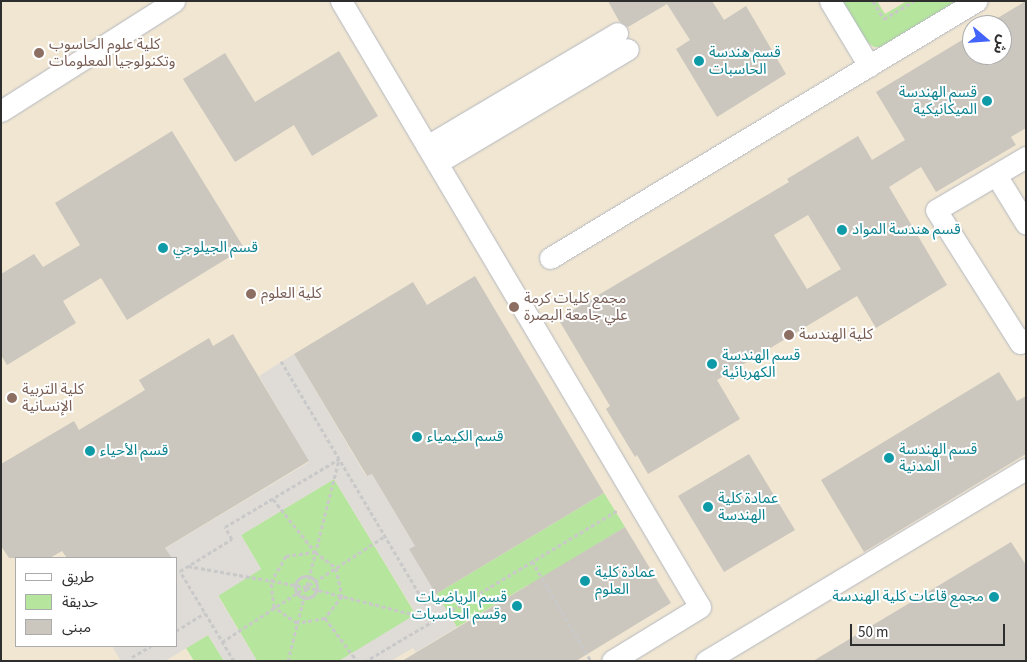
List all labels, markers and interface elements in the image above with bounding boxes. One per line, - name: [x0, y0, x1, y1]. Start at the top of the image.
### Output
- north arrow: [962, 15, 1012, 65]
- text: ش: [988, 32, 1013, 57]
- place label: كلية علوم الحاسوب وتكنولوجيا المعلومات: [49, 35, 175, 70]
- place label: قسم هندسة الحاسبات: [709, 43, 781, 78]
- marker: كلية علوم الحاسوب وتكنولوجيا المعلومات: [33, 47, 45, 59]
- marker: قسم هندسة الحاسبات: [693, 55, 705, 67]
- place label: قسم الهندسة الميكانيكية: [899, 83, 977, 118]
- marker: قسم الهندسة الميكانيكية: [981, 95, 993, 107]
- place label: قسم هندسة المواد: [852, 221, 961, 239]
- marker: قسم هندسة المواد: [836, 224, 848, 236]
- place label: قسم الجيلوجي: [173, 239, 258, 257]
- marker: قسم الجيلوجي: [157, 242, 169, 254]
- place label: كلية العلوم: [261, 285, 322, 303]
- marker: كلية العلوم: [245, 288, 257, 300]
- place label: مجمع كليات كرمة علي جامعة البصرة: [524, 289, 628, 324]
- marker: مجمع كليات كرمة علي جامعة البصرة: [508, 301, 520, 313]
- place label: كلية الهندسة: [799, 326, 873, 344]
- marker: كلية الهندسة: [783, 329, 795, 341]
- place label: قسم الهندسة الكهربائية: [722, 346, 800, 381]
- marker: قسم الهندسة الكهربائية: [706, 358, 718, 370]
- place label: كلية التربية الإنسانية: [22, 380, 84, 415]
- marker: كلية التربية الإنسانية: [6, 392, 18, 404]
- place label: قسم الكيمياء: [427, 428, 503, 446]
- marker: قسم الكيمياء: [411, 431, 423, 443]
- place label: قسم الهندسة المدنية: [899, 440, 977, 475]
- place label: قسم الأحياء: [100, 442, 168, 460]
- marker: قسم الأحياء: [84, 445, 96, 457]
- marker: قسم الهندسة المدنية: [883, 452, 895, 464]
- place label: عمادة كلية الهندسة: [718, 489, 778, 524]
- marker: عمادة كلية الهندسة: [702, 501, 714, 513]
- legend: [15, 557, 178, 647]
- place label: عمادة كلية العلوم: [595, 563, 655, 598]
- text: طريق: [62, 567, 94, 588]
- marker: عمادة كلية العلوم: [579, 575, 591, 587]
- place label: قسم الرياضيات وقسم الحاسبات: [412, 588, 507, 623]
- place label: مجمع قاعات كلية الهندسة: [832, 588, 984, 606]
- marker: مجمع قاعات كلية الهندسة: [988, 591, 1000, 603]
- text: حديقة: [62, 592, 98, 613]
- marker: قسم الرياضيات وقسم الحاسبات: [511, 600, 523, 612]
- scale bar: [852, 614, 1007, 646]
- text: مبنى: [62, 617, 91, 638]
- text: 50 m: [858, 622, 888, 643]

